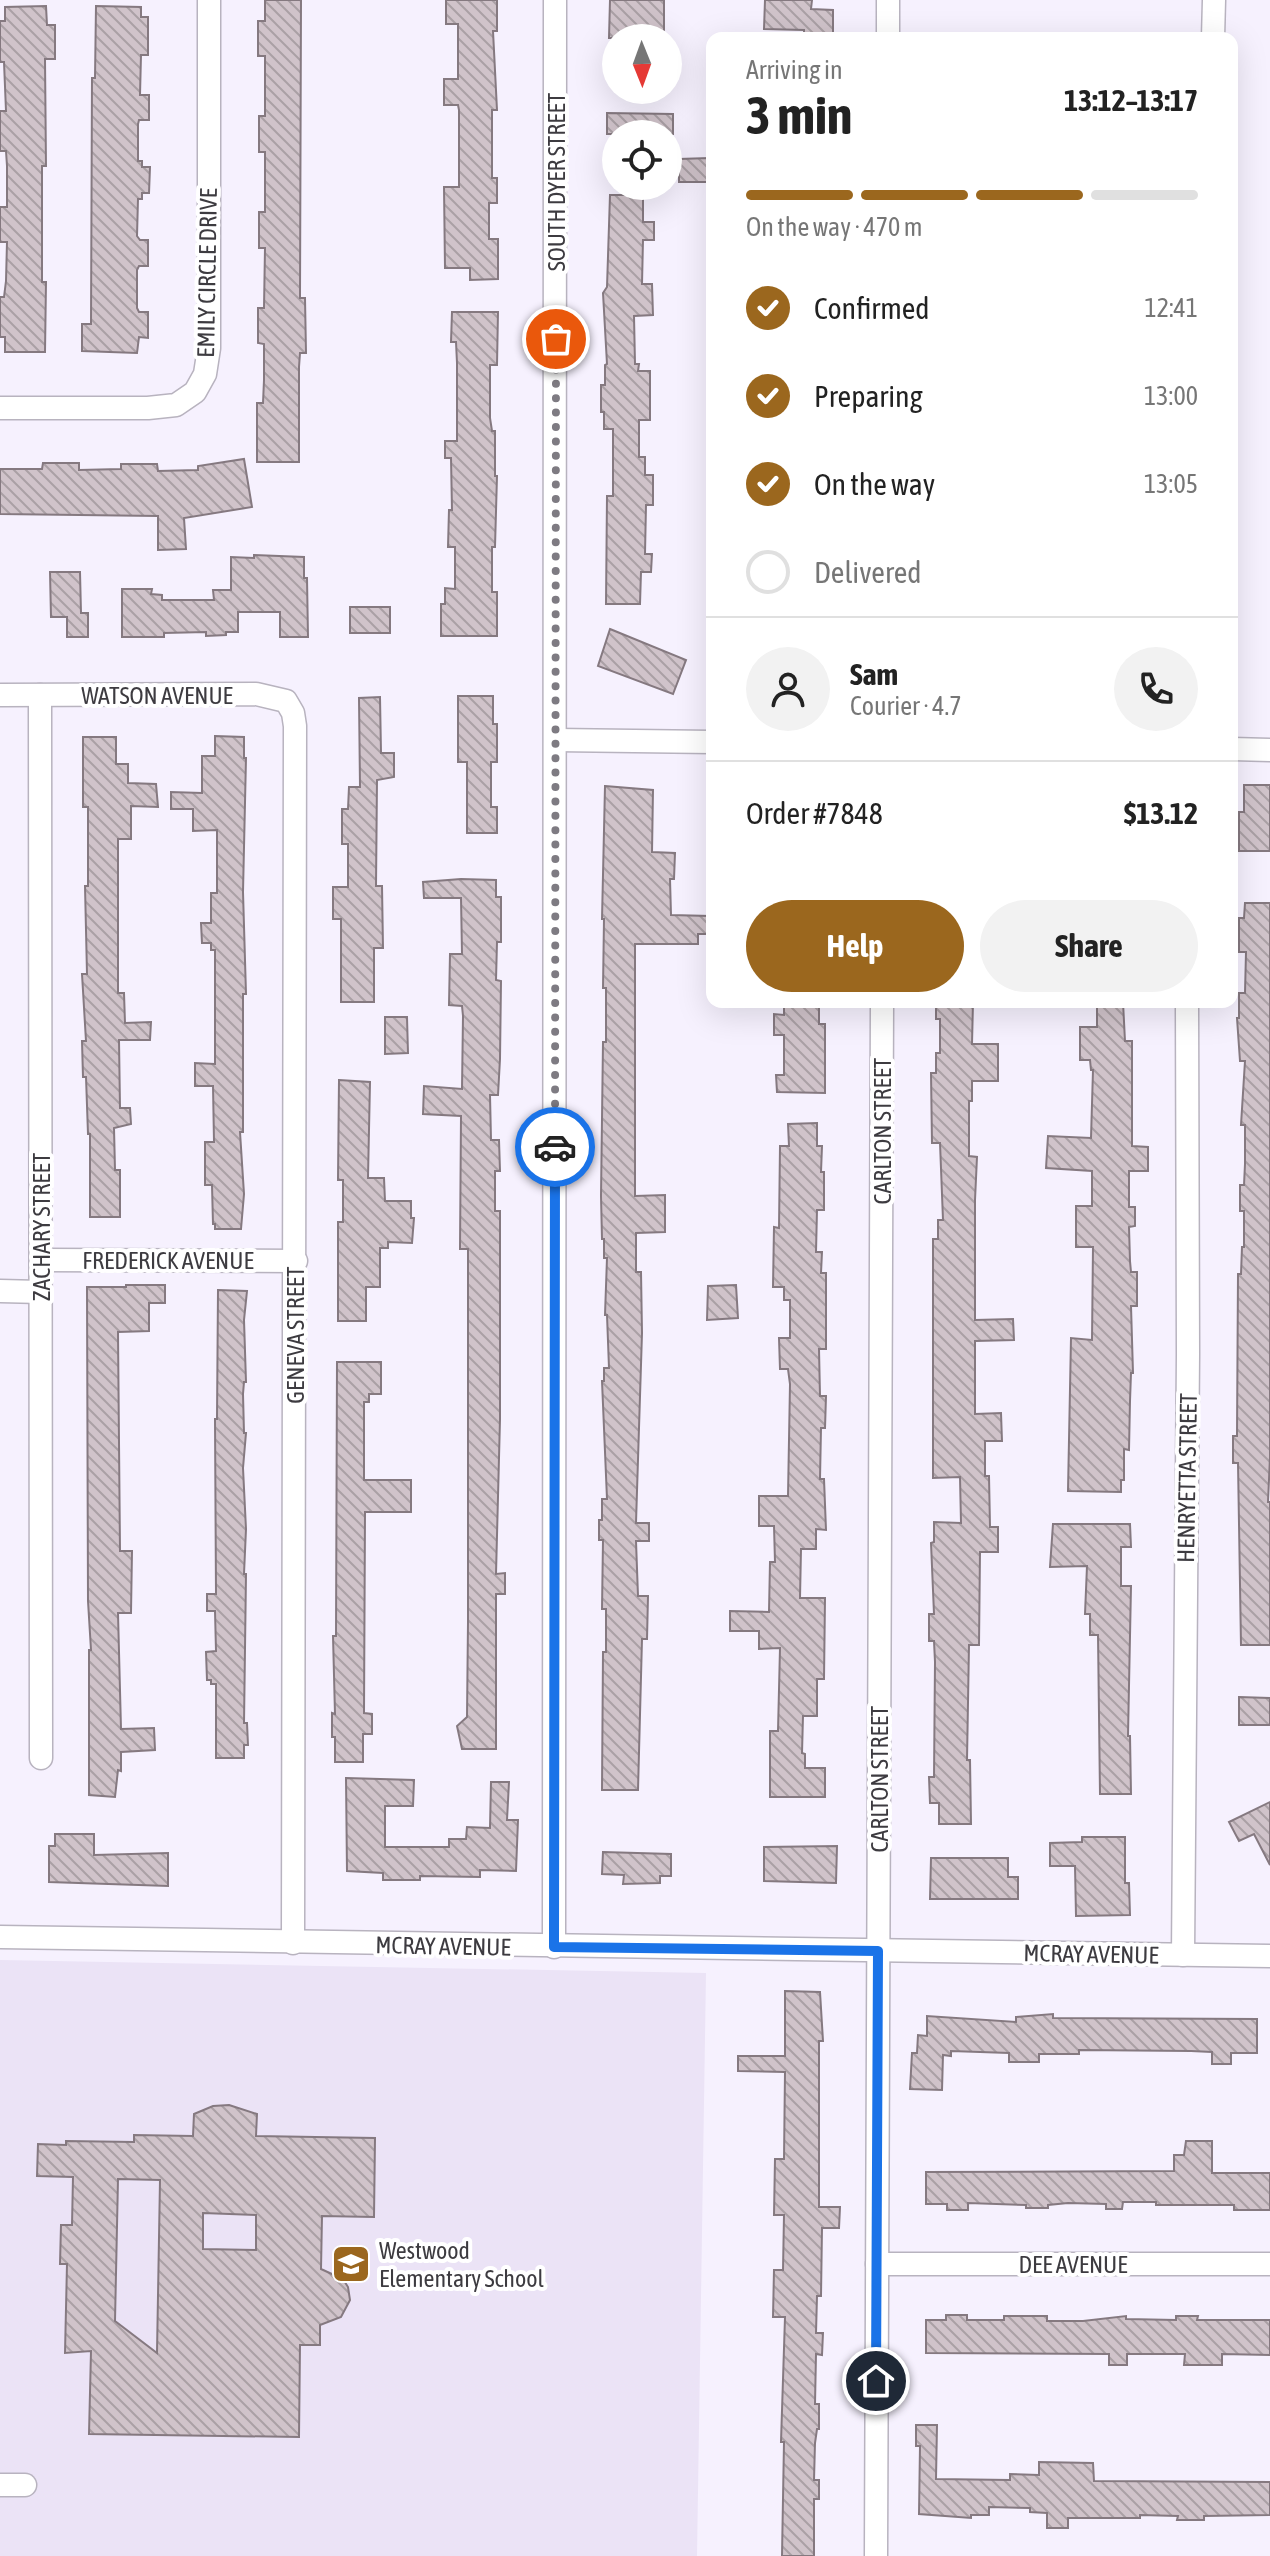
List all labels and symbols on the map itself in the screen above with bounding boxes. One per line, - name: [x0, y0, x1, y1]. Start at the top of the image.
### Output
- north arrow: [602, 24, 682, 104]
- street label: SOUTH DYER STREET: [543, 92, 570, 271]
- street label: EMILY CIRCLE DRIVE: [192, 188, 222, 358]
- pin: [522, 305, 590, 373]
- street label: WATSON AVENUE: [81, 682, 233, 709]
- street label: CARLTON STREET: [869, 1057, 896, 1204]
- courier: [515, 1107, 595, 1187]
- street label: ZACHARY STREET: [28, 1152, 55, 1301]
- street label: FREDERICK AVENUE: [82, 1247, 254, 1274]
- street label: GENEVA STREET: [282, 1266, 309, 1404]
- street label: HENRYETTA STREET: [1172, 1392, 1202, 1563]
- street label: CARLTON STREET: [866, 1705, 893, 1852]
- street label: MCRAY AVENUE: [375, 1931, 511, 1961]
- street label: MCRAY AVENUE: [1023, 1939, 1159, 1969]
- place label: Westwood Elementary School: [379, 2237, 545, 2292]
- school or university icon: Westwood Elementary School: [330, 2243, 372, 2285]
- street label: DEE AVENUE: [1019, 2251, 1127, 2278]
- pin: [842, 2347, 910, 2415]

